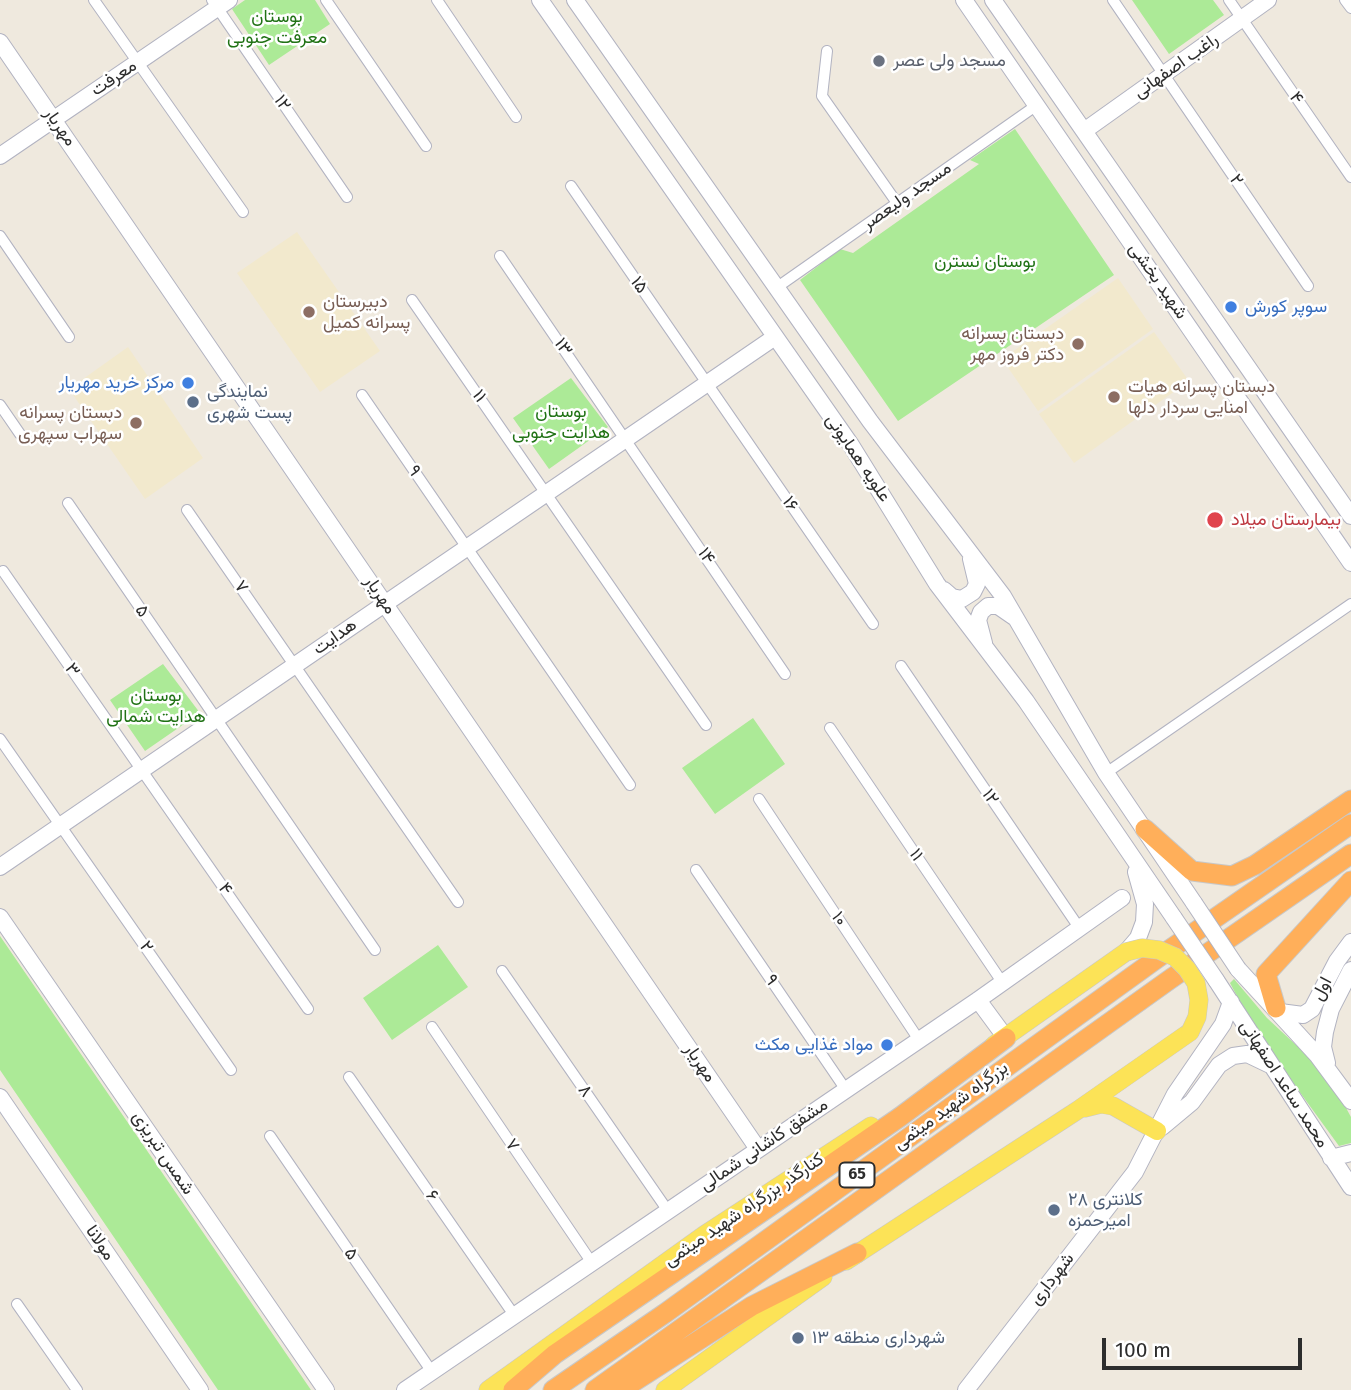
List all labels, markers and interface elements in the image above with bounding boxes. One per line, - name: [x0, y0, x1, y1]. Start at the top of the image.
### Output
- park label: بوستان معرفت جنوبی: [227, 6, 327, 48]
- street label: راغب اصفهانی: [1129, 29, 1223, 103]
- place label: مسجد ولی عصر: [893, 50, 1006, 72]
- marker: مسجد ولی عصر: [871, 53, 887, 69]
- street label: معرفت: [87, 55, 141, 101]
- street label: ۴: [1284, 88, 1308, 108]
- street label: ۱۲: [269, 91, 295, 115]
- street label: مهریار: [39, 104, 81, 150]
- street label: مسجد ولیعصر: [858, 157, 956, 235]
- street label: ۲: [1224, 170, 1248, 190]
- street label: شهید بخشی: [1124, 239, 1192, 323]
- park label: بوستان نسترن: [934, 251, 1036, 273]
- street label: ۱۵: [626, 272, 652, 298]
- place label: دبیرستان پسرانه کمیل: [323, 291, 410, 334]
- place label: سوپر کورش: [1245, 296, 1327, 318]
- marker: سوپر کورش: [1223, 299, 1239, 315]
- marker: دبیرستان پسرانه کمیل: [301, 304, 317, 320]
- place label: دبستان پسرانه دکتر فروز مهر: [961, 323, 1064, 366]
- street label: ۱۳: [549, 334, 577, 360]
- marker: دبستان پسرانه دکتر فروز مهر: [1070, 336, 1086, 352]
- place label: مرکز خرید مهریار: [58, 372, 174, 394]
- marker: مرکز خرید مهریار: [180, 375, 196, 391]
- place label: دبستان پسرانه هیات امنایی سردار دلها: [1128, 376, 1275, 418]
- place label: نمایندگی پست شهری: [207, 381, 292, 424]
- street label: ۱۱: [467, 386, 491, 406]
- marker: دبستان پسرانه هیات امنایی سردار دلها: [1106, 389, 1122, 405]
- marker: نمایندگی پست شهری: [185, 394, 201, 410]
- park label: بوستان هدایت جنوبی: [512, 401, 610, 444]
- place label: دبستان پسرانه سهراب سپهری: [18, 402, 122, 444]
- street label: علویه همایونی: [821, 410, 895, 506]
- marker: دبستان پسرانه سهراب سپهری: [128, 415, 144, 431]
- street label: ۹: [403, 461, 425, 481]
- street label: ۱۶: [777, 492, 803, 516]
- place label: بیمارستان میلاد: [1231, 509, 1341, 531]
- marker: بیمارستان میلاد: [1205, 510, 1225, 530]
- street label: ۱۴: [693, 544, 719, 568]
- street label: مهریار: [359, 572, 401, 618]
- street label: ۷: [229, 576, 253, 598]
- street label: ۵: [130, 601, 154, 621]
- street label: هدایت: [309, 614, 361, 660]
- street label: ۳: [60, 659, 84, 681]
- park label: بوستان هدایت شمالی: [106, 685, 206, 728]
- street label: ۱۲: [977, 785, 1003, 809]
- street label: ۱۱: [904, 845, 928, 865]
- street label: ۴: [213, 879, 237, 899]
- street label: ۱۰: [826, 908, 852, 930]
- street label: ۲: [134, 937, 158, 957]
- street label: ۹: [760, 970, 782, 990]
- street label: اول: [1307, 973, 1337, 1005]
- street label: محمد ساعد اصفهانی: [1235, 1016, 1333, 1152]
- place label: مواد غذایی مکث: [755, 1034, 873, 1056]
- marker: مواد غذایی مکث: [879, 1037, 895, 1053]
- street label: مهریار: [679, 1040, 721, 1086]
- street label: بزرگراه شهید میثمی: [889, 1057, 1013, 1155]
- street label: ۸: [573, 1080, 597, 1102]
- street label: مشفق کاشانی شمالی: [696, 1094, 832, 1196]
- street label: شمس تبریزی: [127, 1107, 199, 1199]
- street label: ۷: [500, 1135, 524, 1155]
- street label: کنارگذر بزرگراه شهید میثمی: [660, 1148, 828, 1272]
- road number: 65: [840, 1162, 874, 1188]
- street label: ۶: [421, 1186, 443, 1206]
- place label: کلانتری ۲۸ امیرحمزه: [1068, 1189, 1143, 1232]
- marker: کلانتری ۲۸ امیرحمزه: [1046, 1202, 1062, 1218]
- street label: مولانا: [81, 1221, 119, 1265]
- street label: ۵: [339, 1243, 363, 1265]
- street label: شهرداری: [1025, 1249, 1079, 1309]
- scale bar: [1106, 1324, 1306, 1368]
- place label: شهرداری منطقه ۱۳: [812, 1327, 945, 1349]
- marker: شهرداری منطقه ۱۳: [790, 1330, 806, 1346]
- text: 100 m: [1115, 1337, 1171, 1363]

